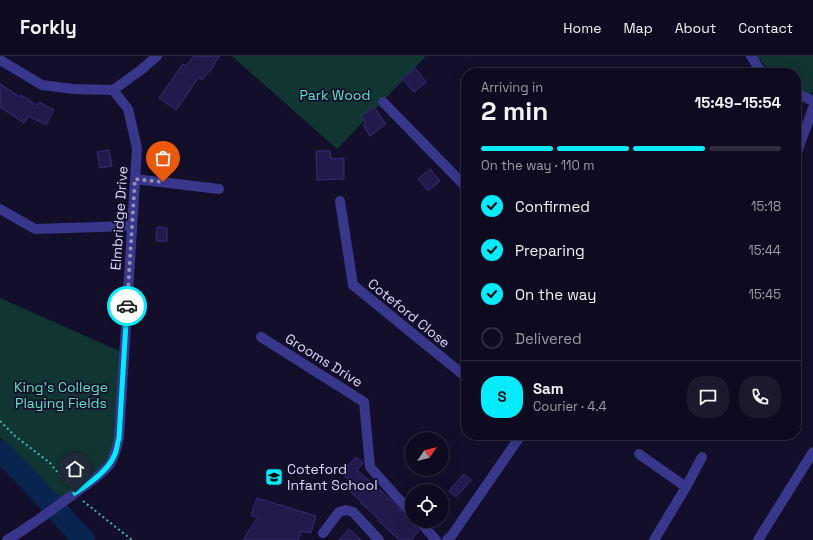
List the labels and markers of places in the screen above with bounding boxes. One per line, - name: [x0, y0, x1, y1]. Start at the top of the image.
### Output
- pin: [146, 141, 180, 182]
- pin: [58, 452, 92, 493]
- place label: Coteford Infant School: [287, 460, 378, 494]
- school or university icon: Coteford Infant School: [264, 467, 284, 487]

